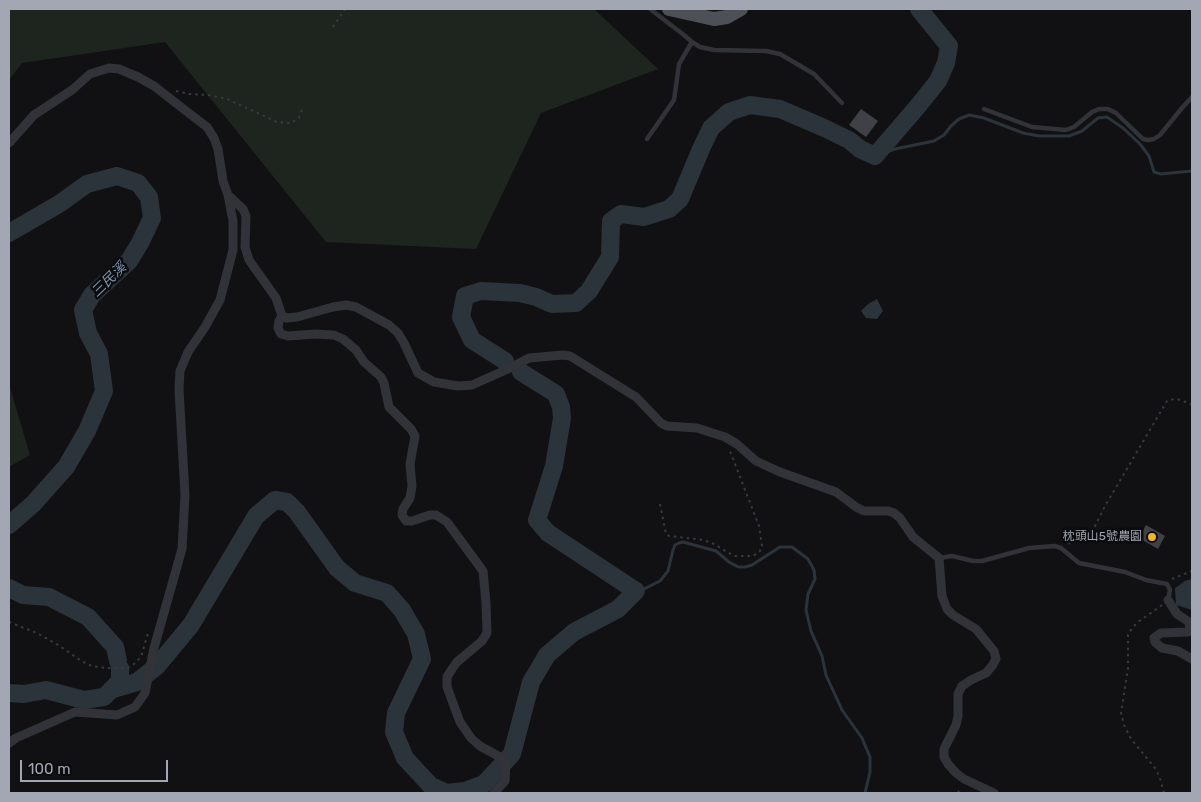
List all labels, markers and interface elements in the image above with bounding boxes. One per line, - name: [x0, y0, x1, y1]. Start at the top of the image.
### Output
- water label: 三民溪: [88, 259, 130, 301]
- place label: 枕頭山5號農園: [1063, 530, 1142, 544]
- marker: 枕頭山5號農園: [1146, 531, 1158, 543]
- scale bar: [22, 750, 170, 782]
- text: 100 m: [28, 760, 70, 778]

